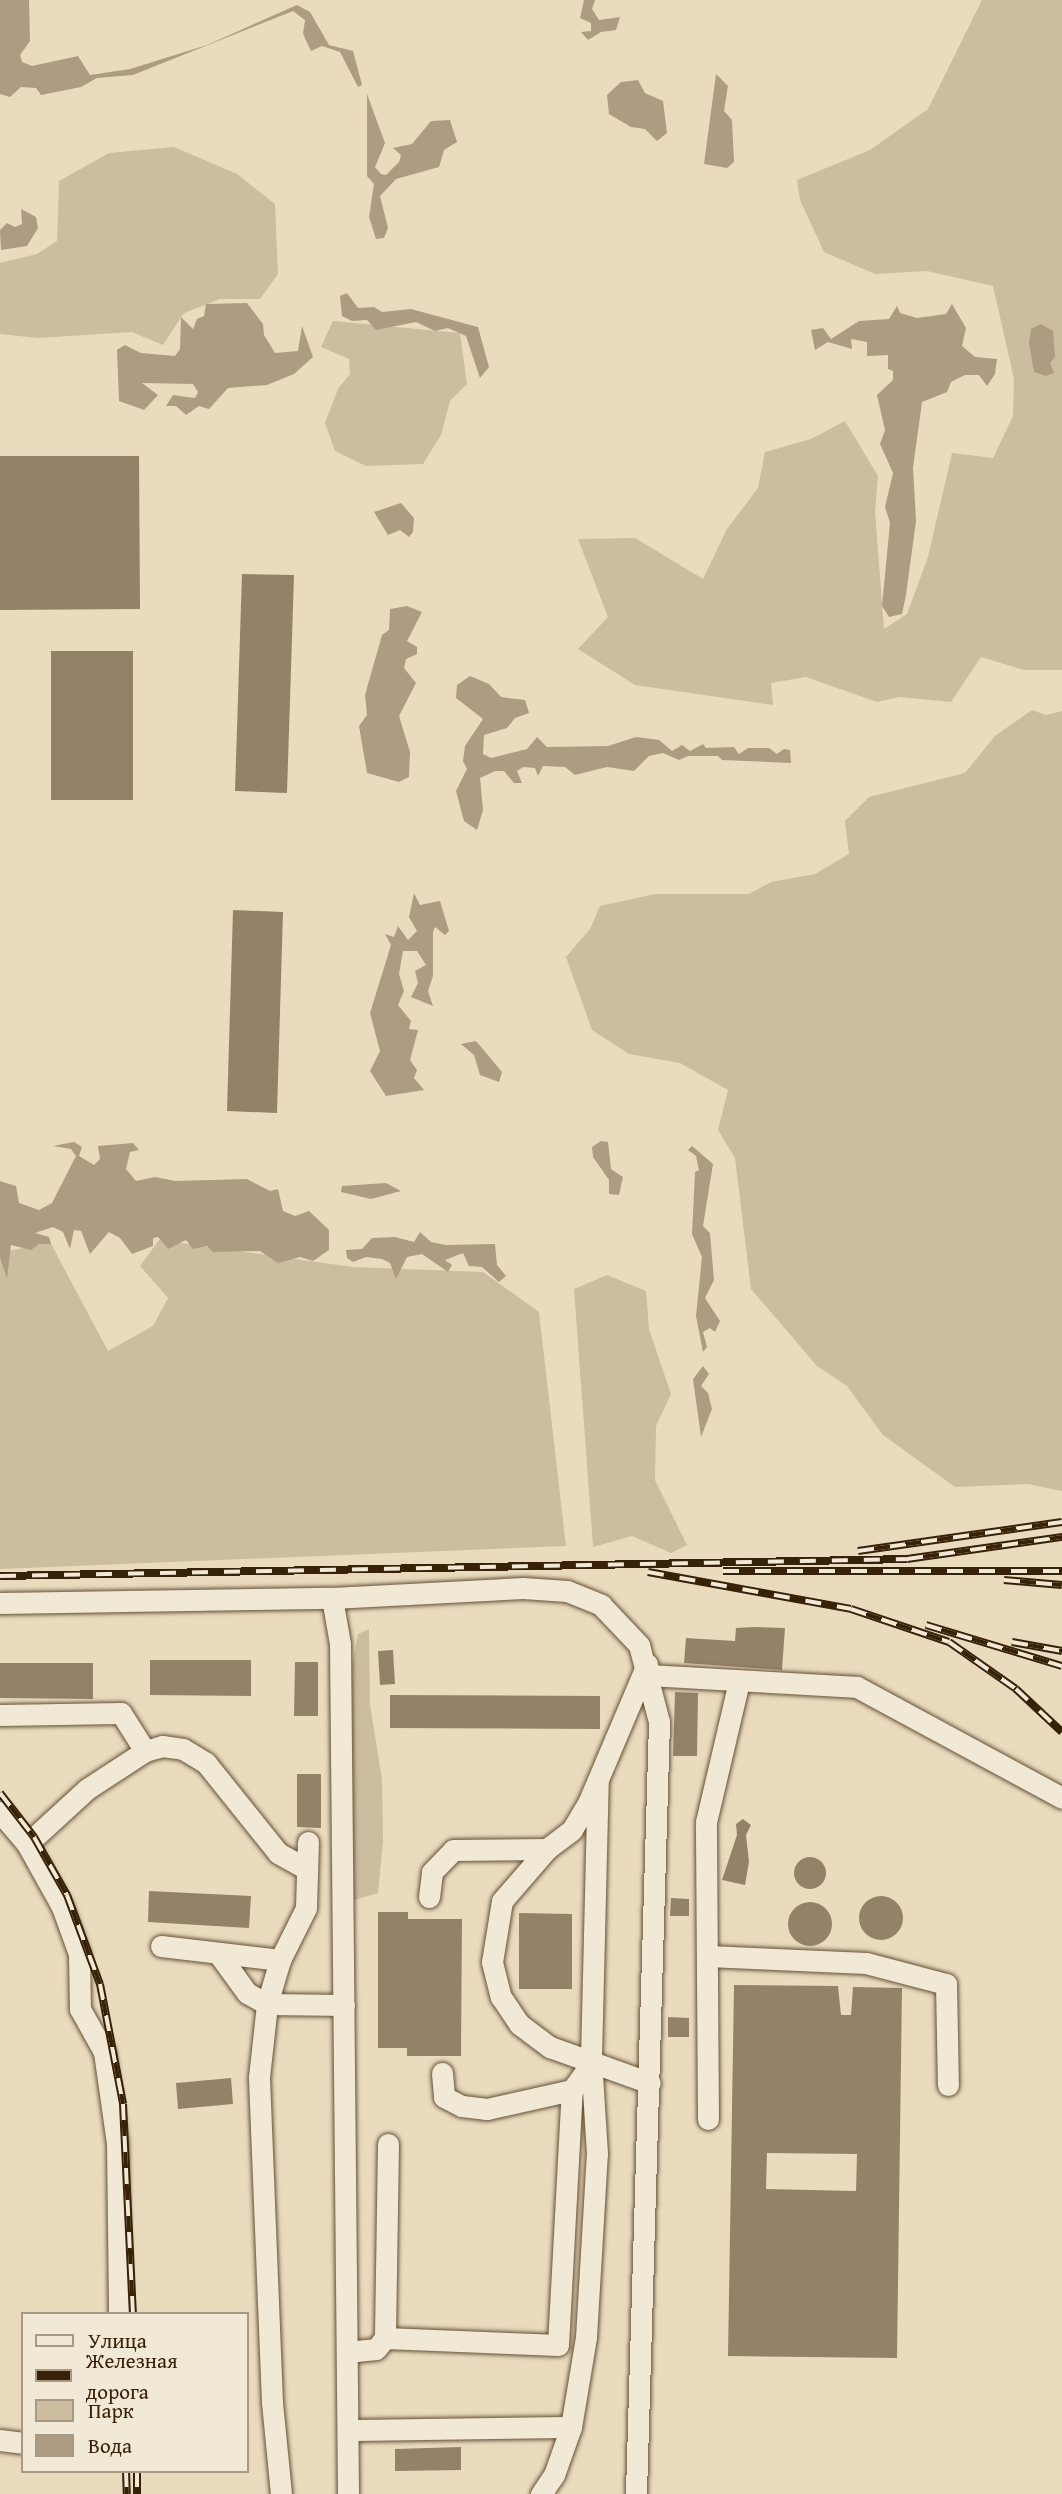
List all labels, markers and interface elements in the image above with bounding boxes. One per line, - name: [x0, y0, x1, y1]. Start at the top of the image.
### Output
- legend: [21, 2312, 248, 2473]
- text: Улица: [88, 2325, 147, 2356]
- text: Железная дорога: [86, 2345, 178, 2407]
- text: Парк: [88, 2395, 134, 2426]
- text: Вода: [88, 2430, 132, 2461]

